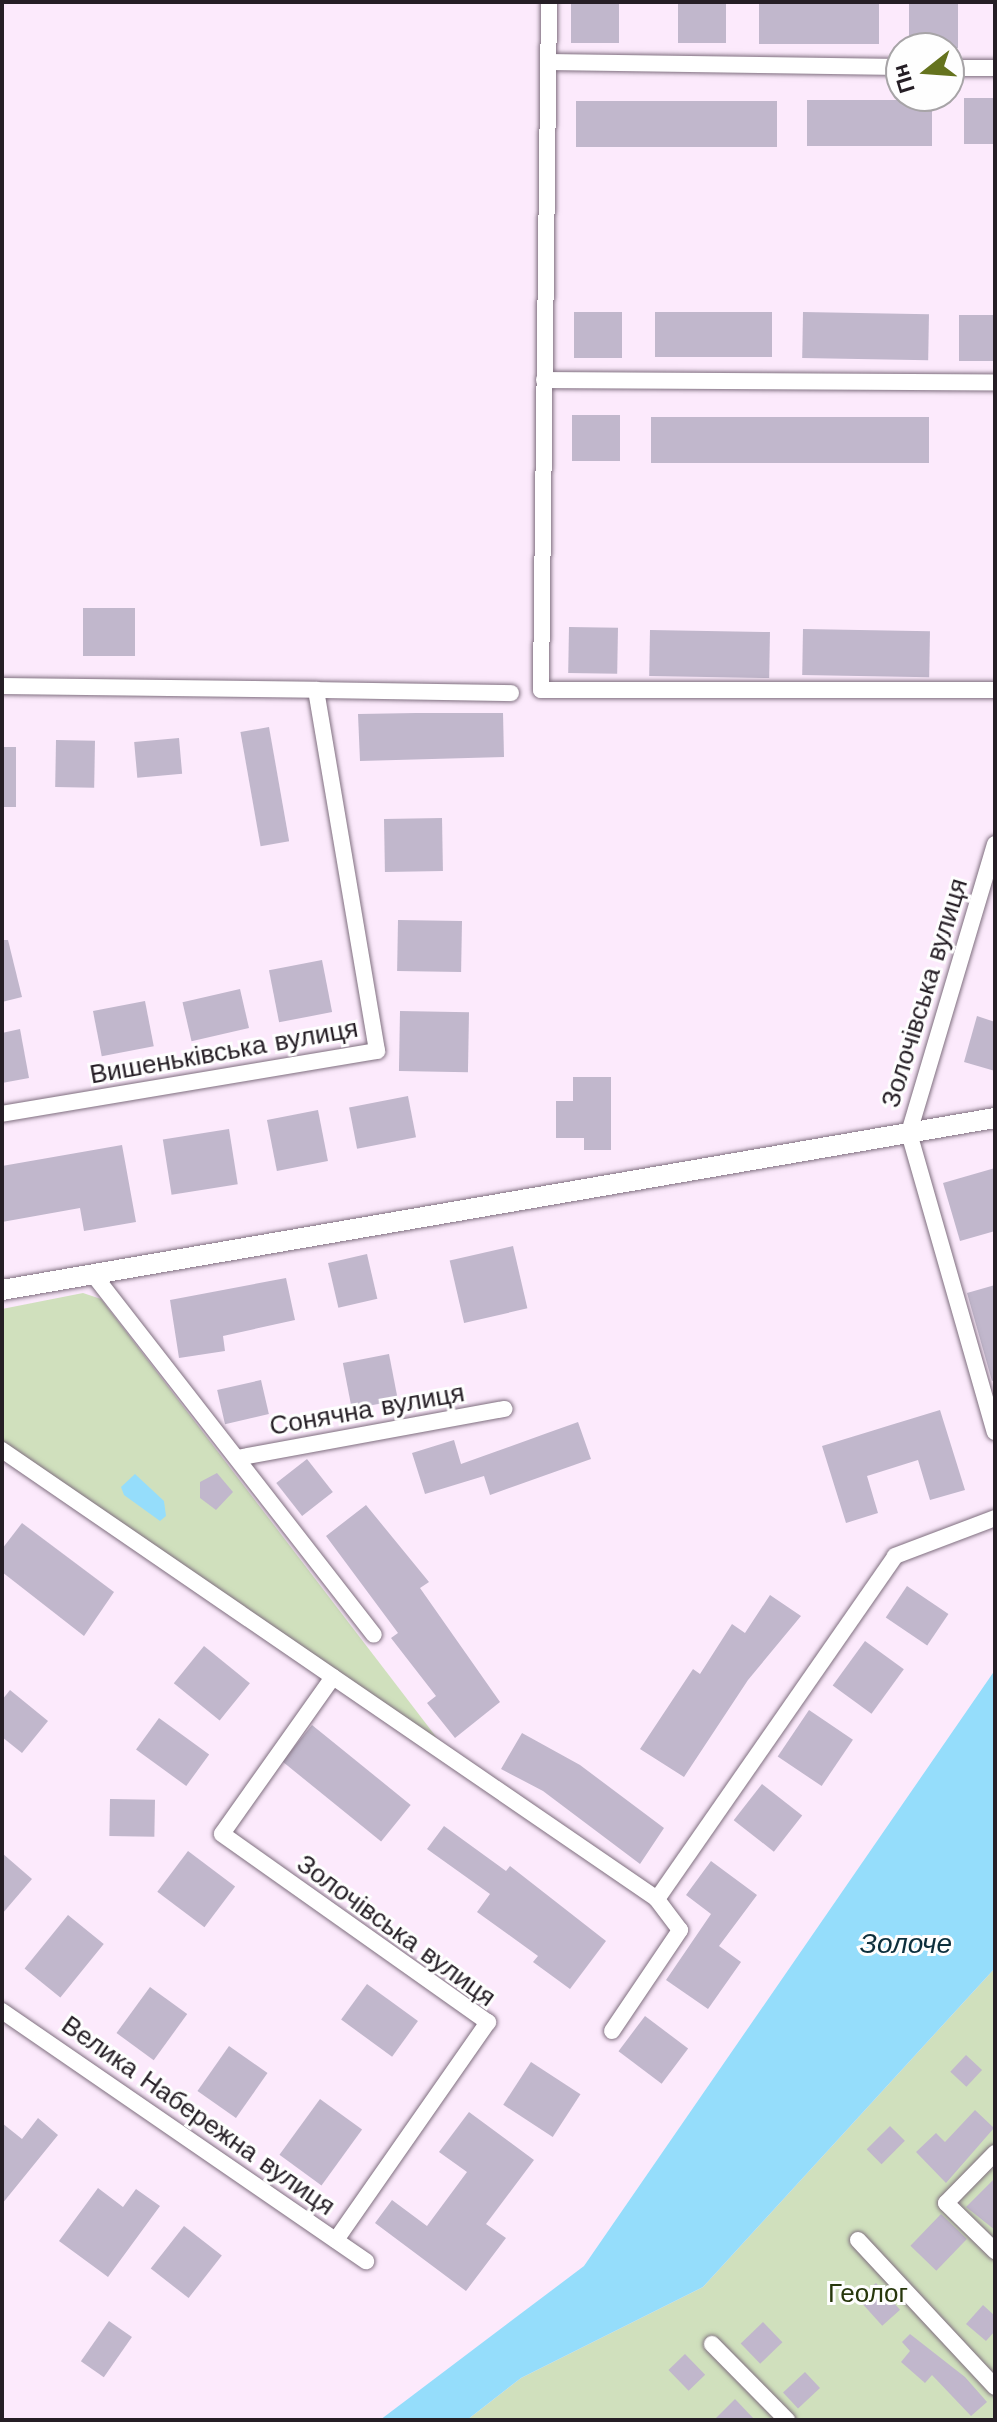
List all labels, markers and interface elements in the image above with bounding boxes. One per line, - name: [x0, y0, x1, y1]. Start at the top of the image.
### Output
- north arrow: [885, 32, 965, 112]
- text: Пн: [887, 61, 920, 96]
- street label: Золочівська вулиця: [875, 875, 975, 1111]
- street label: Вишеньківська вулиця: [87, 1013, 361, 1091]
- street label: Сонячна вулиця: [267, 1378, 467, 1442]
- street label: Золочівська вулиця: [291, 1848, 501, 2014]
- water label: Золоче: [860, 1927, 952, 1961]
- street label: Велика Набережна вулиця: [55, 2010, 341, 2222]
- park label: Геолог: [828, 2278, 908, 2310]

